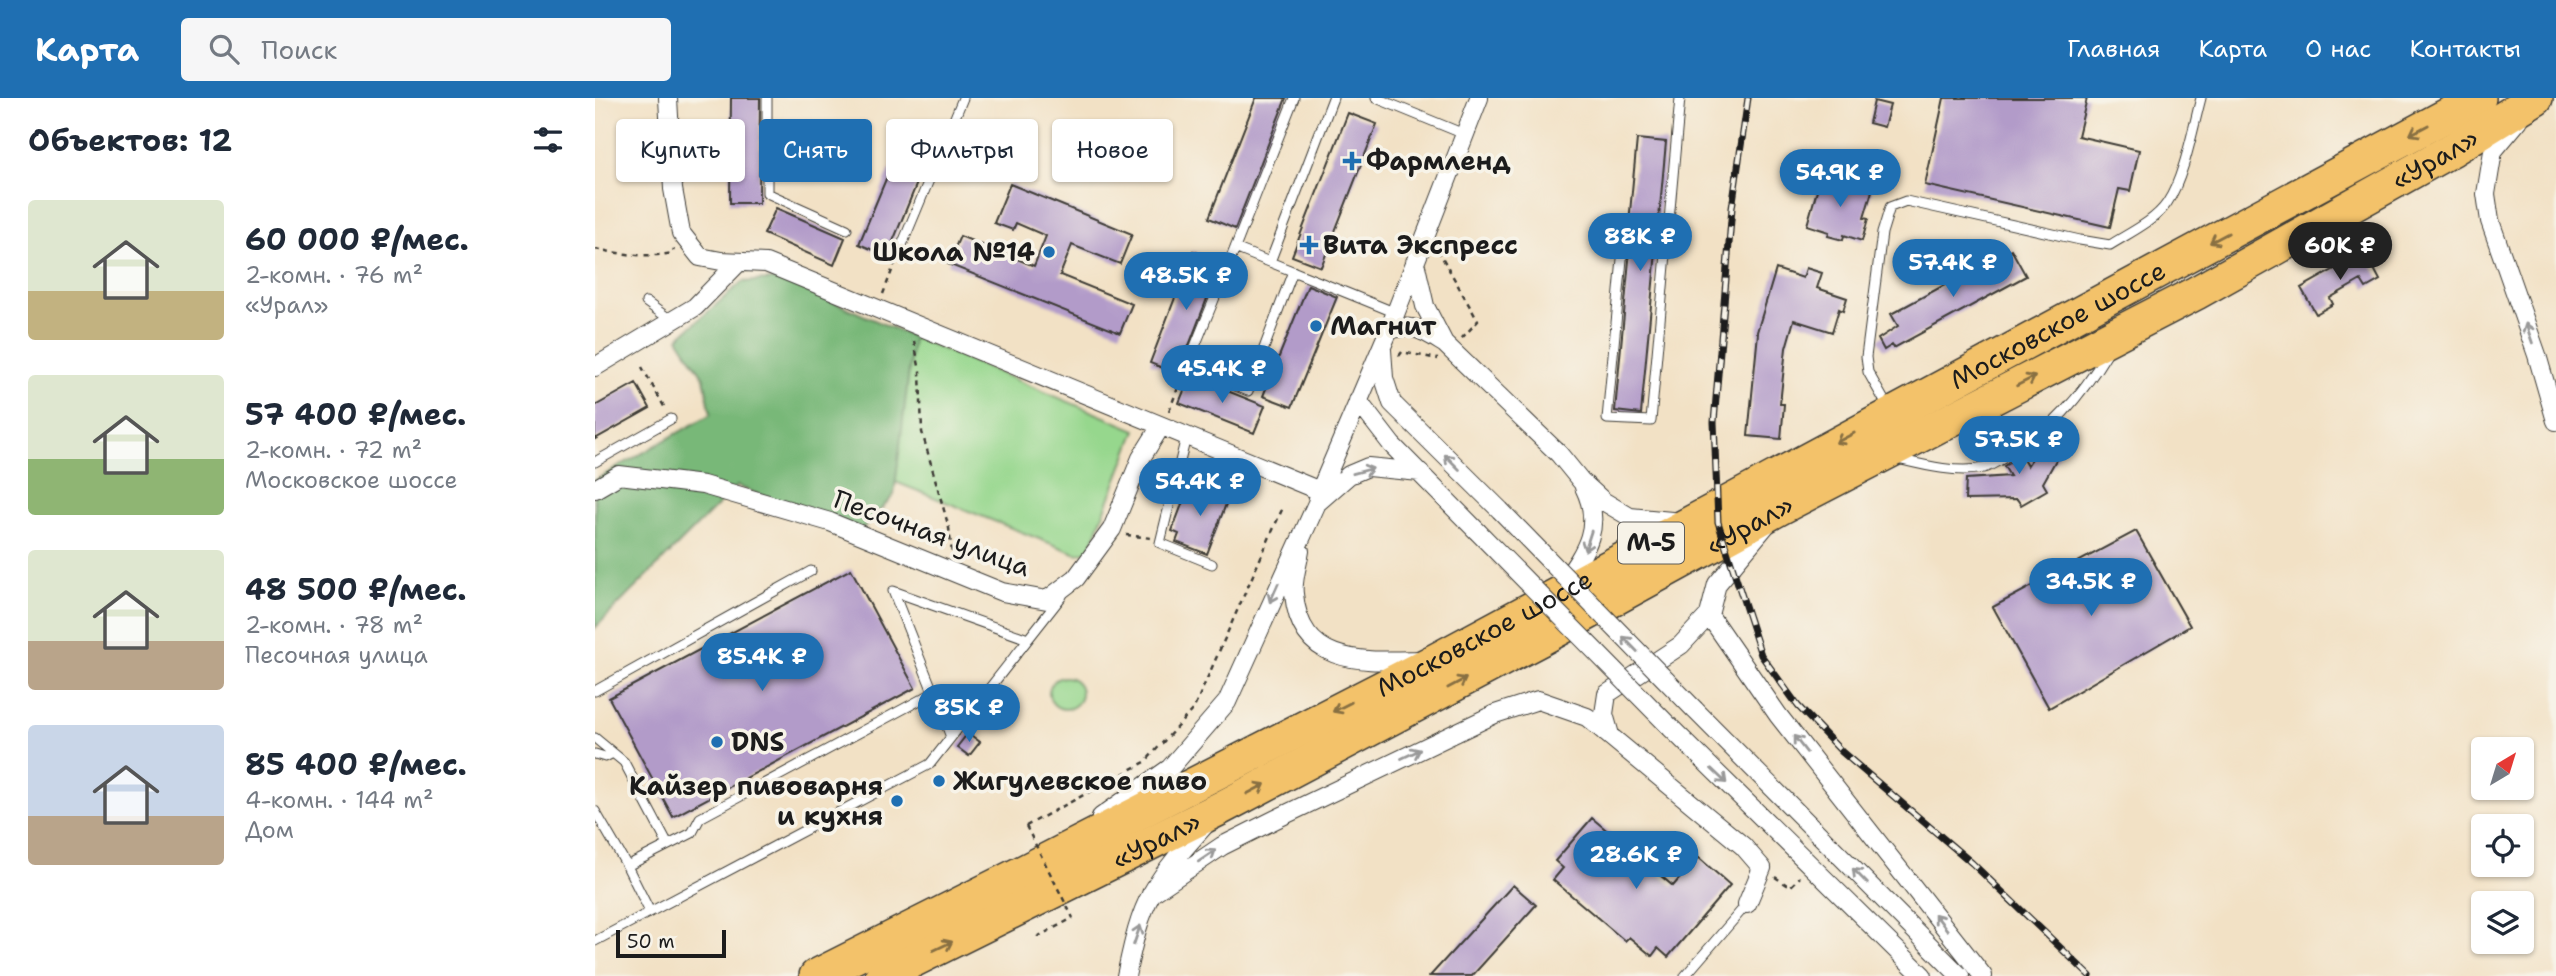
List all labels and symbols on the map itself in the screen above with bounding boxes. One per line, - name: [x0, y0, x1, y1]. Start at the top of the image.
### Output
- street label: «Урал»: [2385, 120, 2484, 197]
- one-way arrow: [2409, 124, 2430, 137]
- place label: Фармленд: [1366, 143, 1511, 178]
- pin: 54.9K ₽: [1775, 150, 1905, 209]
- marker: Фармленд: [1344, 153, 1360, 169]
- pin: 88K ₽: [1591, 214, 1689, 273]
- pin: 60K ₽: [2291, 222, 2389, 282]
- place label: Вита Экспресс: [1323, 227, 1518, 262]
- one-way arrow: [2209, 231, 2229, 245]
- place label: Школа №14: [872, 234, 1035, 269]
- marker: Вита Экспресс: [1301, 237, 1317, 253]
- pin: 57.4K ₽: [1888, 240, 2018, 299]
- marker: Школа №14: [1041, 244, 1057, 260]
- pin: 48.5K ₽: [1121, 252, 1251, 312]
- street label: Московское шоссе: [1943, 252, 2171, 397]
- place label: Магнит: [1330, 308, 1437, 343]
- marker: Магнит: [1308, 318, 1324, 334]
- one-way arrow: [2522, 322, 2534, 344]
- pin: 45.4K ₽: [1157, 345, 1287, 405]
- one-way arrow: [2015, 373, 2036, 387]
- pin: 57.5K ₽: [1954, 416, 2084, 476]
- one-way arrow: [1835, 431, 1856, 445]
- one-way arrow: [1444, 454, 1461, 471]
- pin: 54.4K ₽: [1135, 458, 1265, 518]
- one-way arrow: [1351, 464, 1373, 477]
- street label: Песочная улица: [829, 481, 1035, 584]
- street label: «Урал»: [1700, 486, 1799, 562]
- road number: М-5: [1618, 522, 1684, 564]
- one-way arrow: [1581, 529, 1594, 551]
- pin: 34.5K ₽: [2026, 559, 2156, 618]
- street label: Московское шоссе: [1370, 561, 1598, 705]
- one-way arrow: [1267, 582, 1280, 603]
- pin: 85.4K ₽: [697, 634, 827, 693]
- one-way arrow: [1622, 635, 1639, 652]
- one-way arrow: [1447, 676, 1467, 690]
- pin: 85K ₽: [920, 684, 1018, 744]
- one-way arrow: [1333, 701, 1353, 715]
- place label: DNS: [731, 724, 784, 759]
- marker: DNS: [709, 734, 725, 750]
- one-way arrow: [1793, 735, 1808, 753]
- north arrow: [2471, 737, 2534, 800]
- one-way arrow: [1400, 747, 1421, 761]
- place label: Жигулевское пиво: [953, 763, 1207, 798]
- one-way arrow: [1711, 767, 1728, 784]
- place label: Кайзер пивоварня и кухня: [629, 768, 883, 833]
- marker: Жигулевское пиво: [931, 773, 947, 789]
- one-way arrow: [1245, 782, 1266, 796]
- marker: Кайзер пивоварня и кухня: [889, 793, 905, 809]
- street label: «Урал»: [1106, 803, 1206, 876]
- pin: 28.6K ₽: [1571, 832, 1701, 891]
- one-way arrow: [1197, 849, 1216, 863]
- one-way arrow: [1852, 867, 1869, 884]
- one-way arrow: [1933, 914, 1948, 932]
- one-way arrow: [1132, 924, 1144, 946]
- scale bar: [616, 927, 726, 959]
- one-way arrow: [932, 939, 953, 952]

